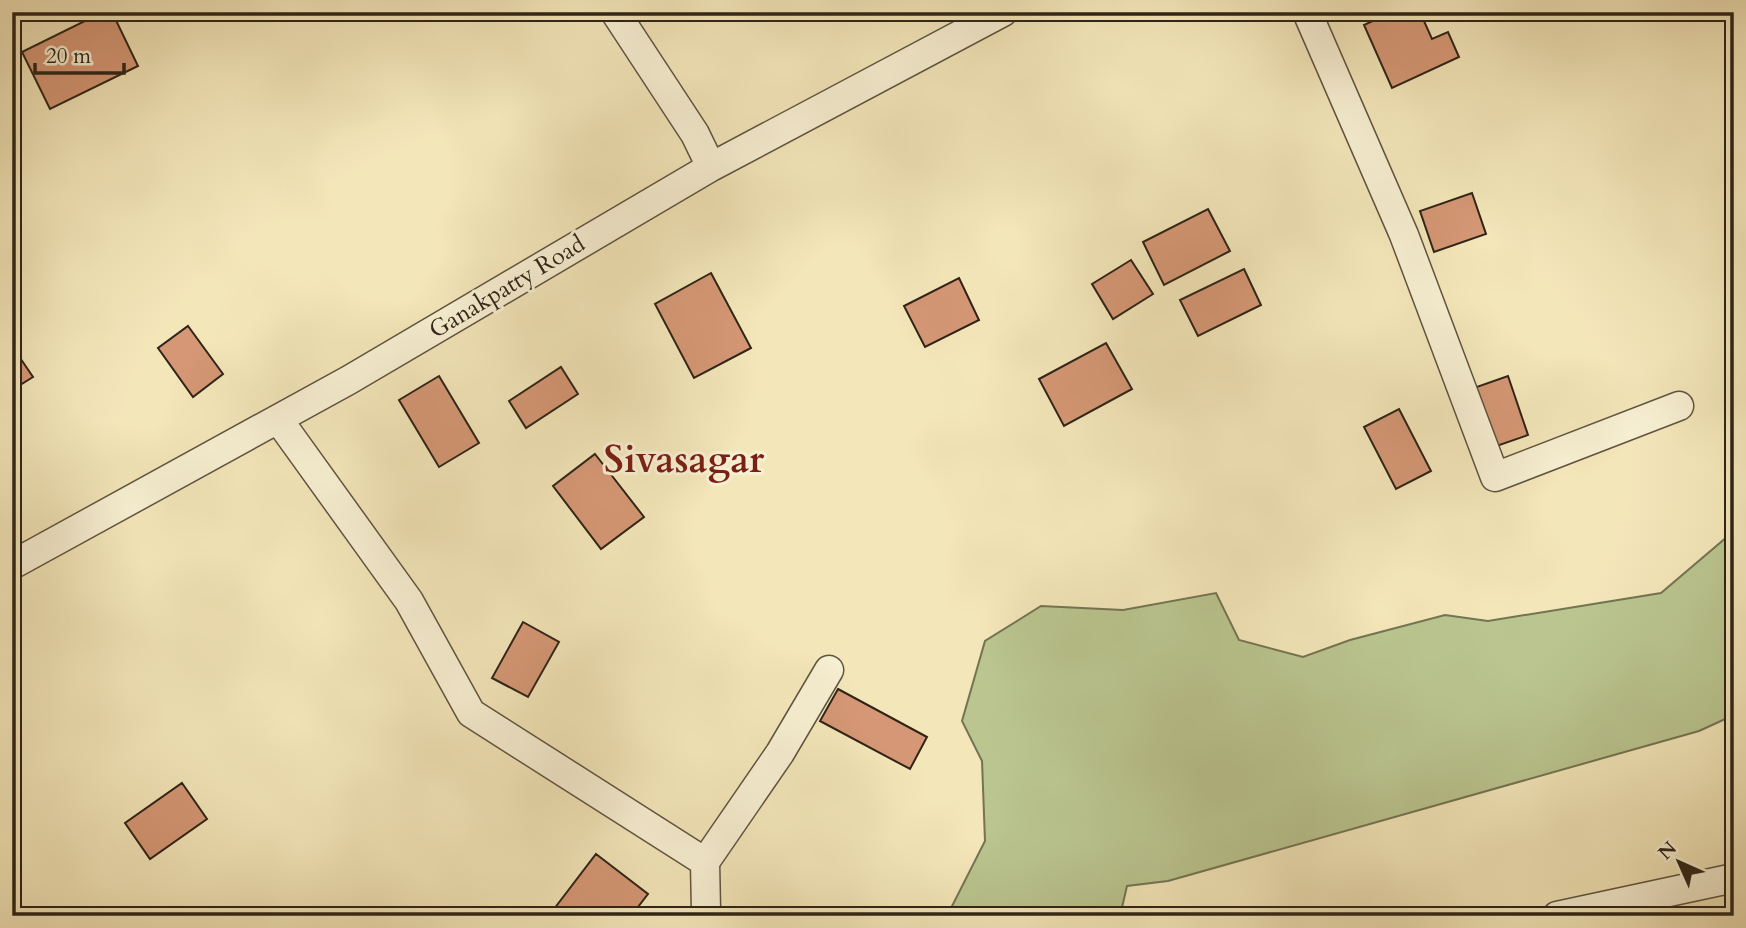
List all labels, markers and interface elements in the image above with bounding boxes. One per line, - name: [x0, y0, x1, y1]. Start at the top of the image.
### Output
- scale bar: [35, 32, 124, 76]
- text: 20 m: [46, 42, 91, 71]
- street label: Ganakpatty Road: [423, 227, 591, 347]
- district label: Sivasagar: [604, 434, 765, 486]
- north arrow: [1644, 827, 1714, 897]
- text: N: [1653, 835, 1683, 866]

